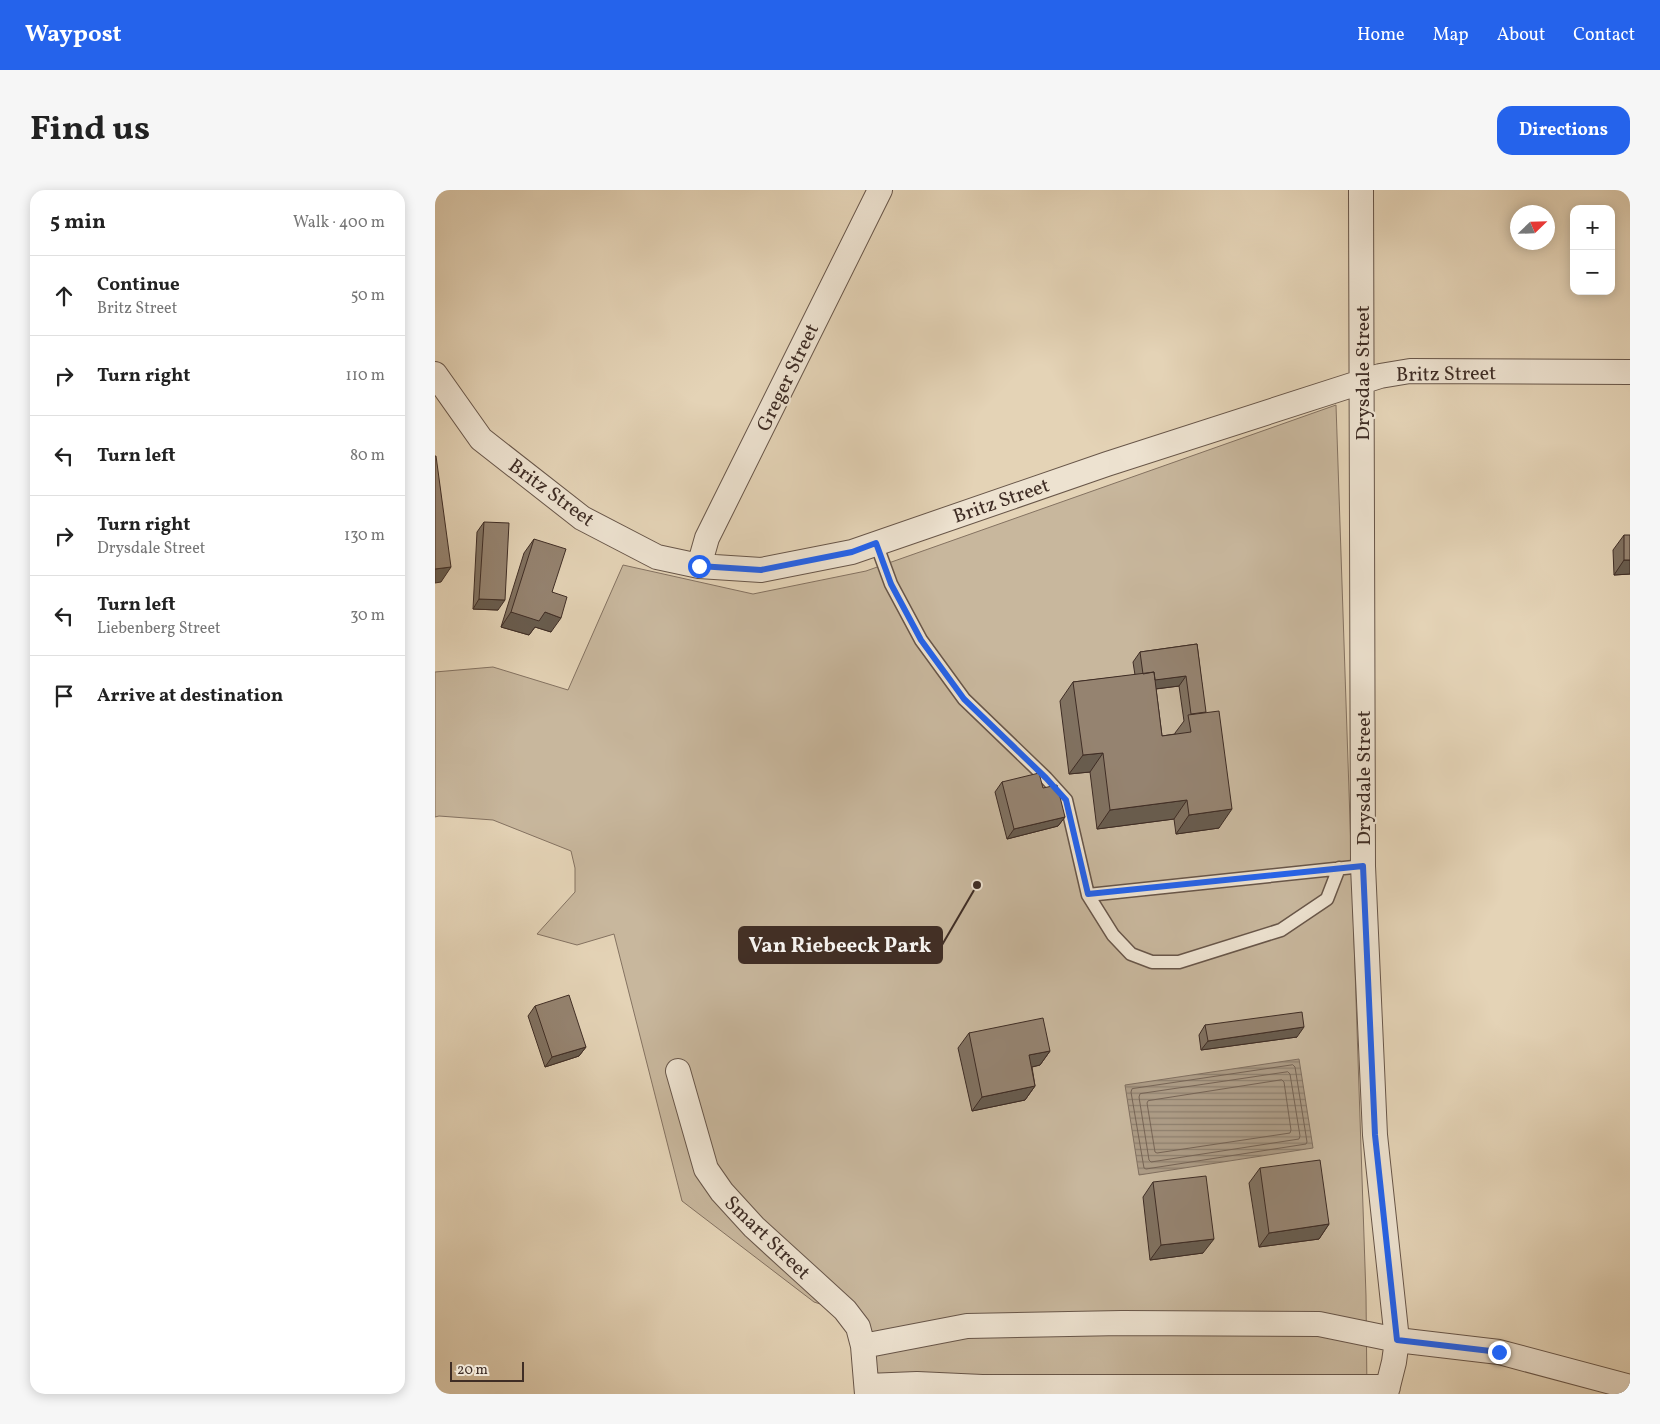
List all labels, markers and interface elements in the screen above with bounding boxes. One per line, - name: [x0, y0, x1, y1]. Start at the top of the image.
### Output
- text: Waypost: [25, 18, 122, 52]
- text: Home: [1357, 23, 1405, 48]
- text: Map: [1433, 23, 1469, 48]
- text: About: [1497, 23, 1545, 48]
- text: Contact: [1573, 23, 1635, 48]
- text: Find us: [30, 106, 150, 154]
- button: Directions: [1497, 106, 1630, 155]
- north arrow: [1510, 205, 1555, 250]
- map controls: [1570, 205, 1615, 295]
- button: +: [1570, 205, 1615, 250]
- text: 5 min: [50, 208, 106, 237]
- text: Walk · 400 m: [293, 212, 385, 234]
- button: −: [1570, 250, 1615, 295]
- text: Continue: [97, 272, 180, 298]
- icon: ahead: [50, 282, 78, 310]
- text: 50 m: [351, 285, 385, 307]
- text: Britz Street: [97, 298, 177, 320]
- street label: Drysdale Street: [1350, 305, 1378, 441]
- street label: Greger Street: [751, 319, 827, 437]
- street label: Britz Street: [1396, 360, 1496, 390]
- icon: right: [50, 362, 78, 390]
- text: Turn right: [97, 363, 190, 389]
- text: 110 m: [346, 365, 385, 387]
- icon: left: [50, 442, 78, 470]
- text: Turn left: [97, 443, 176, 469]
- text: 80 m: [350, 445, 385, 467]
- street label: Britz Street: [502, 453, 600, 534]
- street label: Britz Street: [950, 472, 1054, 531]
- text: Turn right: [97, 512, 190, 538]
- icon: right: [50, 522, 78, 550]
- text: 130 m: [344, 525, 385, 547]
- text: Drysdale Street: [97, 538, 205, 560]
- route start: [688, 555, 711, 578]
- text: Turn left: [97, 592, 176, 618]
- icon: left: [50, 602, 78, 630]
- text: 30 m: [350, 605, 385, 627]
- text: Liebenberg Street: [97, 618, 221, 640]
- icon: arrive: [50, 682, 78, 710]
- text: Arrive at destination: [97, 683, 283, 709]
- street label: Drysdale Street: [1351, 710, 1379, 846]
- callout: Van Riebeeck Park: [739, 927, 942, 963]
- text: Van Riebeeck Park: [749, 932, 932, 961]
- street label: Smart Street: [717, 1190, 816, 1287]
- route end: [1488, 1341, 1511, 1364]
- scale bar: [450, 1359, 524, 1382]
- text: 20 m: [457, 1361, 488, 1380]

